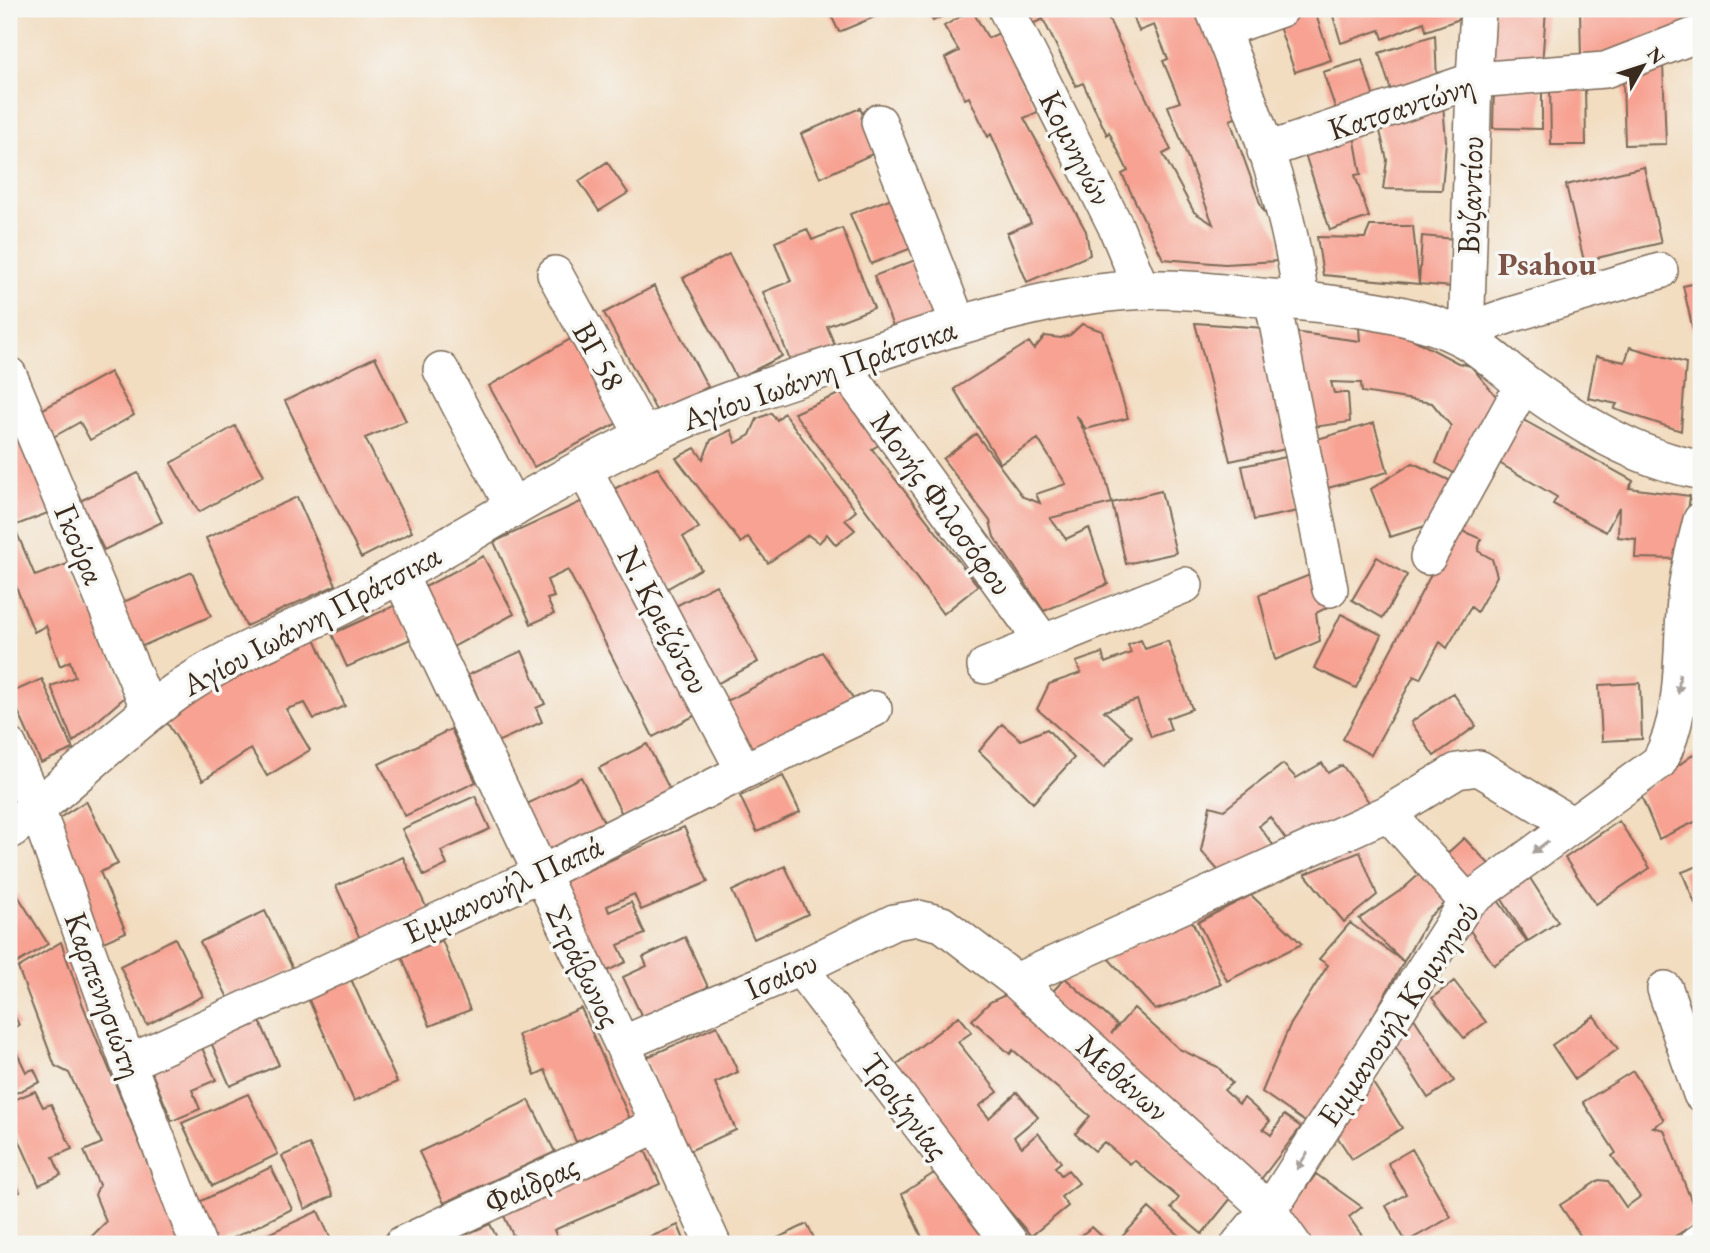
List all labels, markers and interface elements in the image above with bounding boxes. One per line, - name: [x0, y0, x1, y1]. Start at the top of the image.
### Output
- north arrow: [1608, 32, 1678, 102]
- text: N: [1641, 42, 1671, 70]
- street label: Κατσαντώνη: [1323, 64, 1479, 150]
- street label: Κομνηνών: [1029, 84, 1123, 212]
- street label: Βυζαντίου: [1447, 135, 1493, 255]
- district label: Psahou: [1498, 242, 1596, 285]
- street label: Αγίου Ιωάννη Πράτσικα: [676, 307, 962, 441]
- street label: ΒΓ 58: [563, 314, 635, 398]
- street label: Μονής Φιλοσόφου: [861, 402, 1023, 604]
- street label: Γκούρα: [44, 498, 116, 591]
- street label: Αγίου Ιωάννη Πράτσικα: [174, 534, 448, 706]
- street label: Ν. Κριεζώτου: [608, 539, 720, 701]
- one-way arrow: [1673, 673, 1684, 695]
- street label: Εμμανουήλ Παπά: [397, 824, 610, 953]
- one-way arrow: [1531, 840, 1550, 854]
- street label: Εμμανουήλ Κομνηνού: [1307, 894, 1489, 1134]
- street label: Στράβωνος: [536, 898, 632, 1034]
- street label: Καρπενησιώτη: [55, 906, 153, 1084]
- street label: Ισαίου: [738, 941, 824, 1009]
- street label: Μεθάνων: [1067, 1025, 1179, 1131]
- street label: Τροιζηνίας: [851, 1044, 959, 1168]
- street label: Φαίδρας: [478, 1144, 584, 1224]
- one-way arrow: [1295, 1151, 1308, 1171]

